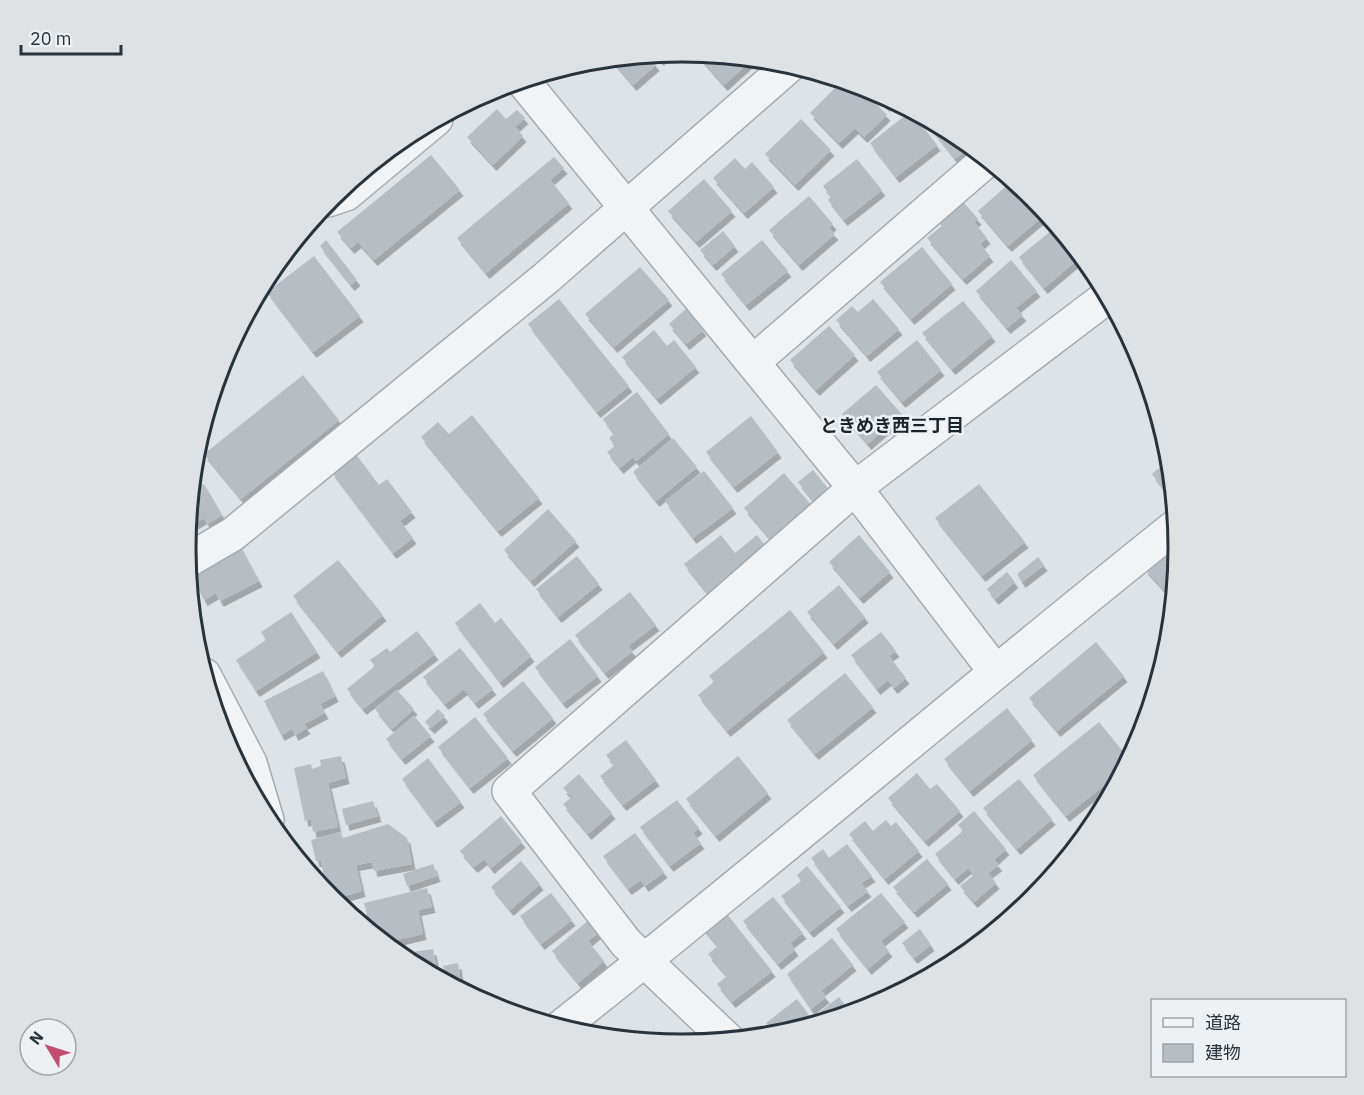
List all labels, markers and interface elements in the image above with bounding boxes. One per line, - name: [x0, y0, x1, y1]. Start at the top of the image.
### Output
- scale bar: [21, 18, 122, 56]
- text: 20 m: [30, 27, 72, 50]
- district label: ときめき西三丁目: [820, 414, 964, 437]
- legend: [1151, 999, 1346, 1077]
- text: 道路: [1205, 1011, 1241, 1034]
- north arrow: [18, 1017, 78, 1077]
- text: N: [25, 1027, 48, 1048]
- text: 建物: [1205, 1041, 1241, 1064]

